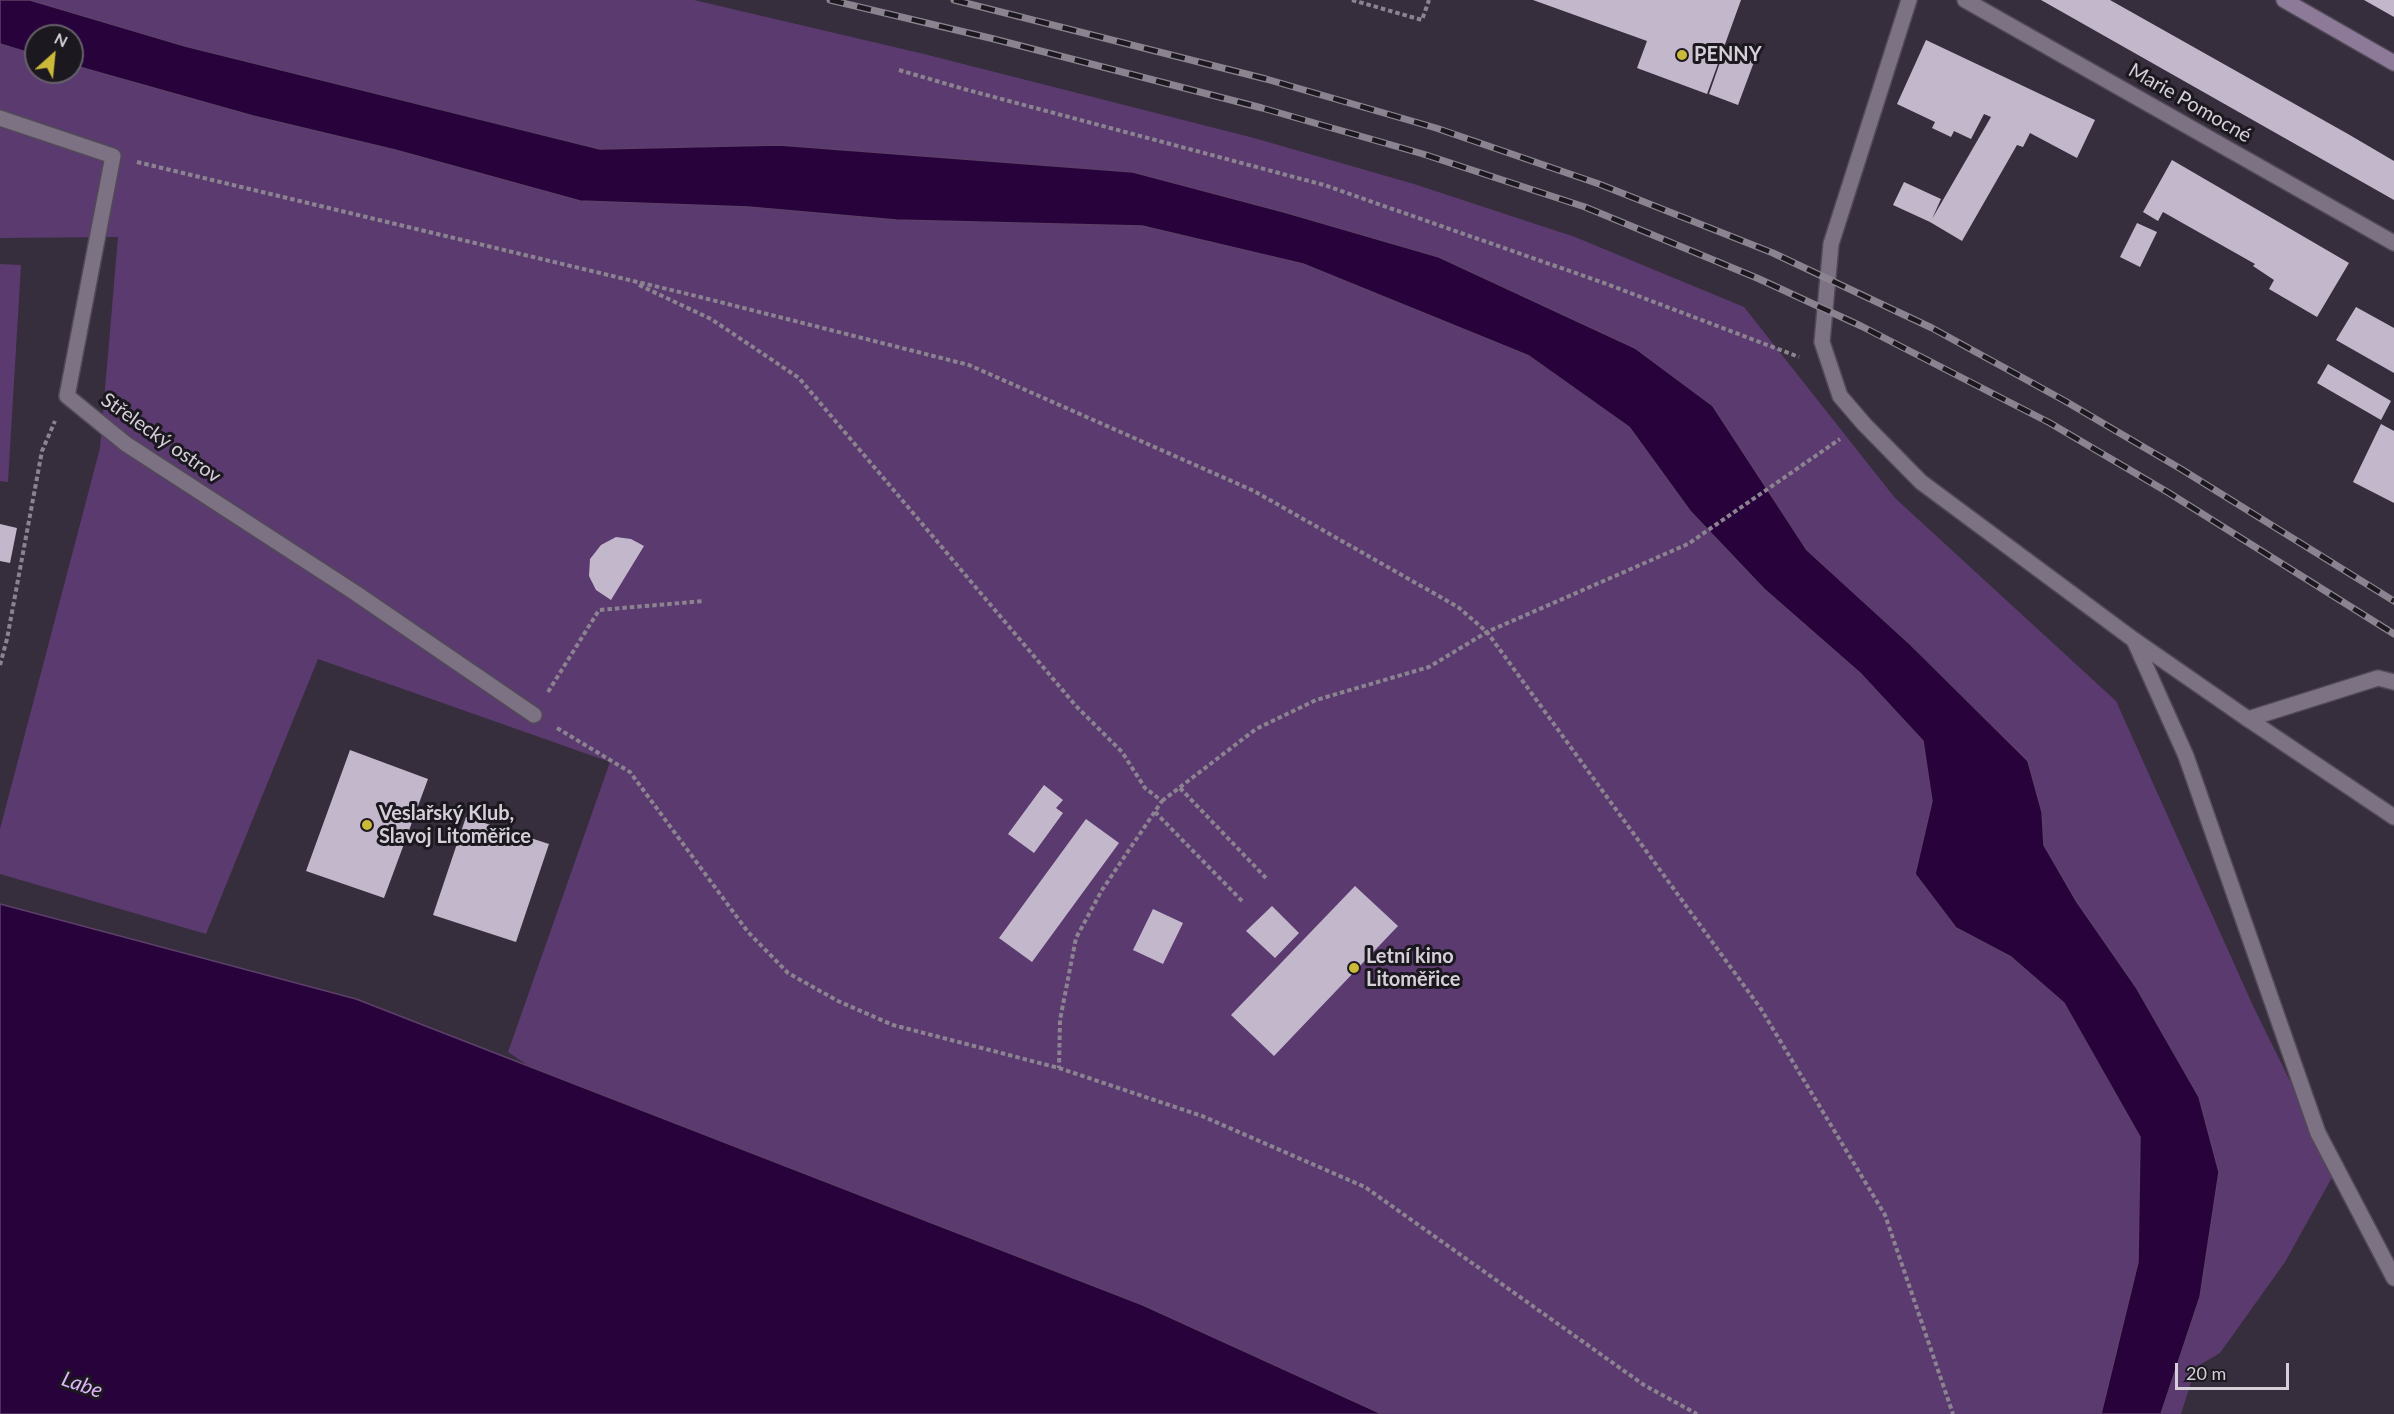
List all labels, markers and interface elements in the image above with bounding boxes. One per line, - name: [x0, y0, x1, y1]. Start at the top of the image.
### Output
- north arrow: [24, 24, 84, 84]
- text: N: [52, 28, 71, 51]
- place label: PENNY: [1694, 43, 1762, 67]
- marker: PENNY: [1675, 48, 1689, 62]
- street label: Marie Pomocné: [2124, 58, 2256, 148]
- street label: Střelecký ostrov: [96, 388, 226, 488]
- place label: Veslařský Klub, Slavoj Litoměřice: [379, 802, 531, 849]
- marker: Veslařský Klub, Slavoj Litoměřice: [360, 818, 374, 832]
- place label: Letní kino Litoměřice: [1366, 945, 1460, 992]
- marker: Letní kino Litoměřice: [1347, 961, 1361, 975]
- scale bar: [2178, 1351, 2292, 1389]
- text: 20 m: [2186, 1362, 2226, 1384]
- water label: Labe: [58, 1366, 106, 1404]

